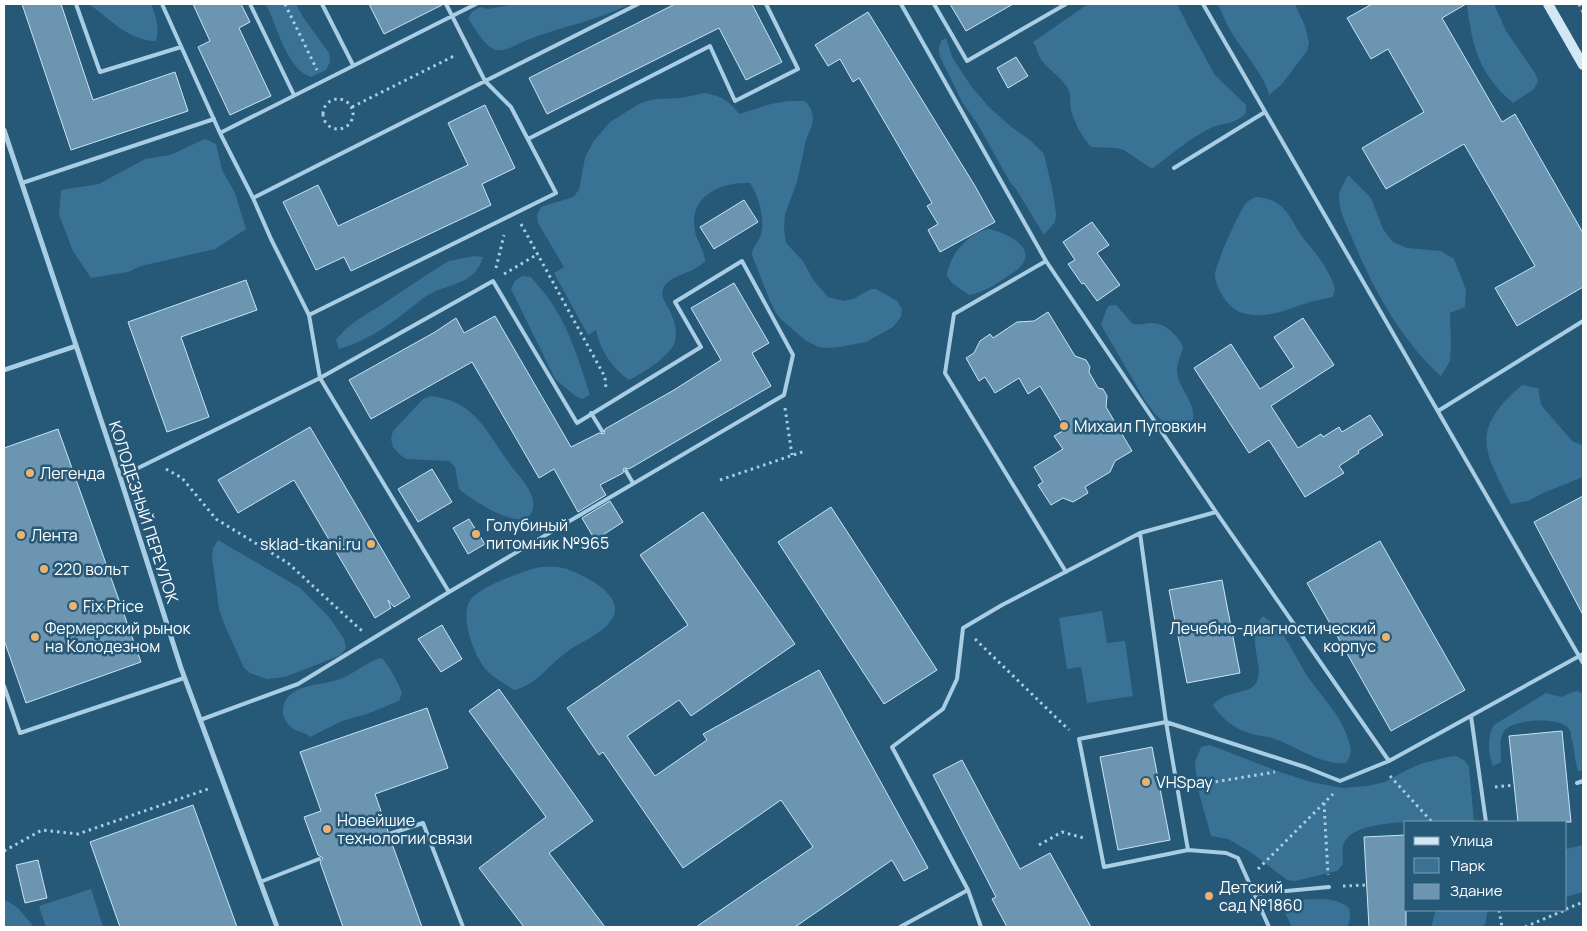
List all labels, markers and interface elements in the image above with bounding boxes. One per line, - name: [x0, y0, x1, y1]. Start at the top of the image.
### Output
- place label: Михаил Пуговкин: [1074, 415, 1206, 437]
- street label: КОЛОДЕЗНЫЙ ПЕРЕУЛОК: [104, 418, 184, 606]
- marker: Михаил Пуговкин: [1058, 420, 1070, 432]
- place label: Легенда: [40, 462, 105, 484]
- marker: Легенда: [24, 467, 36, 479]
- place label: Голубиный питомник №965: [486, 514, 609, 554]
- place label: Лента: [31, 524, 78, 546]
- marker: Голубиный питомник №965: [470, 528, 482, 540]
- marker: Лента: [15, 529, 27, 541]
- place label: sklad-tkani.ru: [260, 533, 361, 555]
- marker: sklad-tkani.ru: [365, 538, 377, 550]
- place label: 220 вольт: [54, 558, 129, 580]
- marker: 220 вольт: [38, 563, 50, 575]
- place label: Fix Price: [83, 595, 144, 617]
- marker: Fix Price: [67, 600, 79, 612]
- place label: Фермерский рынок на Колодезном: [45, 617, 191, 657]
- place label: Лечебно-диагностический корпус: [1170, 617, 1376, 657]
- marker: Фермерский рынок на Колодезном: [29, 631, 41, 643]
- marker: Лечебно-диагностический корпус: [1380, 631, 1392, 643]
- place label: VHSpay: [1156, 771, 1213, 793]
- marker: VHSpay: [1140, 776, 1152, 788]
- place label: Новейшие технологии связи: [337, 809, 472, 849]
- legend: [1404, 821, 1567, 911]
- marker: Новейшие технологии связи: [321, 823, 333, 835]
- text: Улица: [1450, 830, 1493, 851]
- text: Парк: [1450, 855, 1486, 876]
- place label: Детский сад №1860: [1219, 876, 1302, 916]
- text: Здание: [1450, 880, 1503, 901]
- marker: Детский сад №1860: [1203, 890, 1215, 902]

